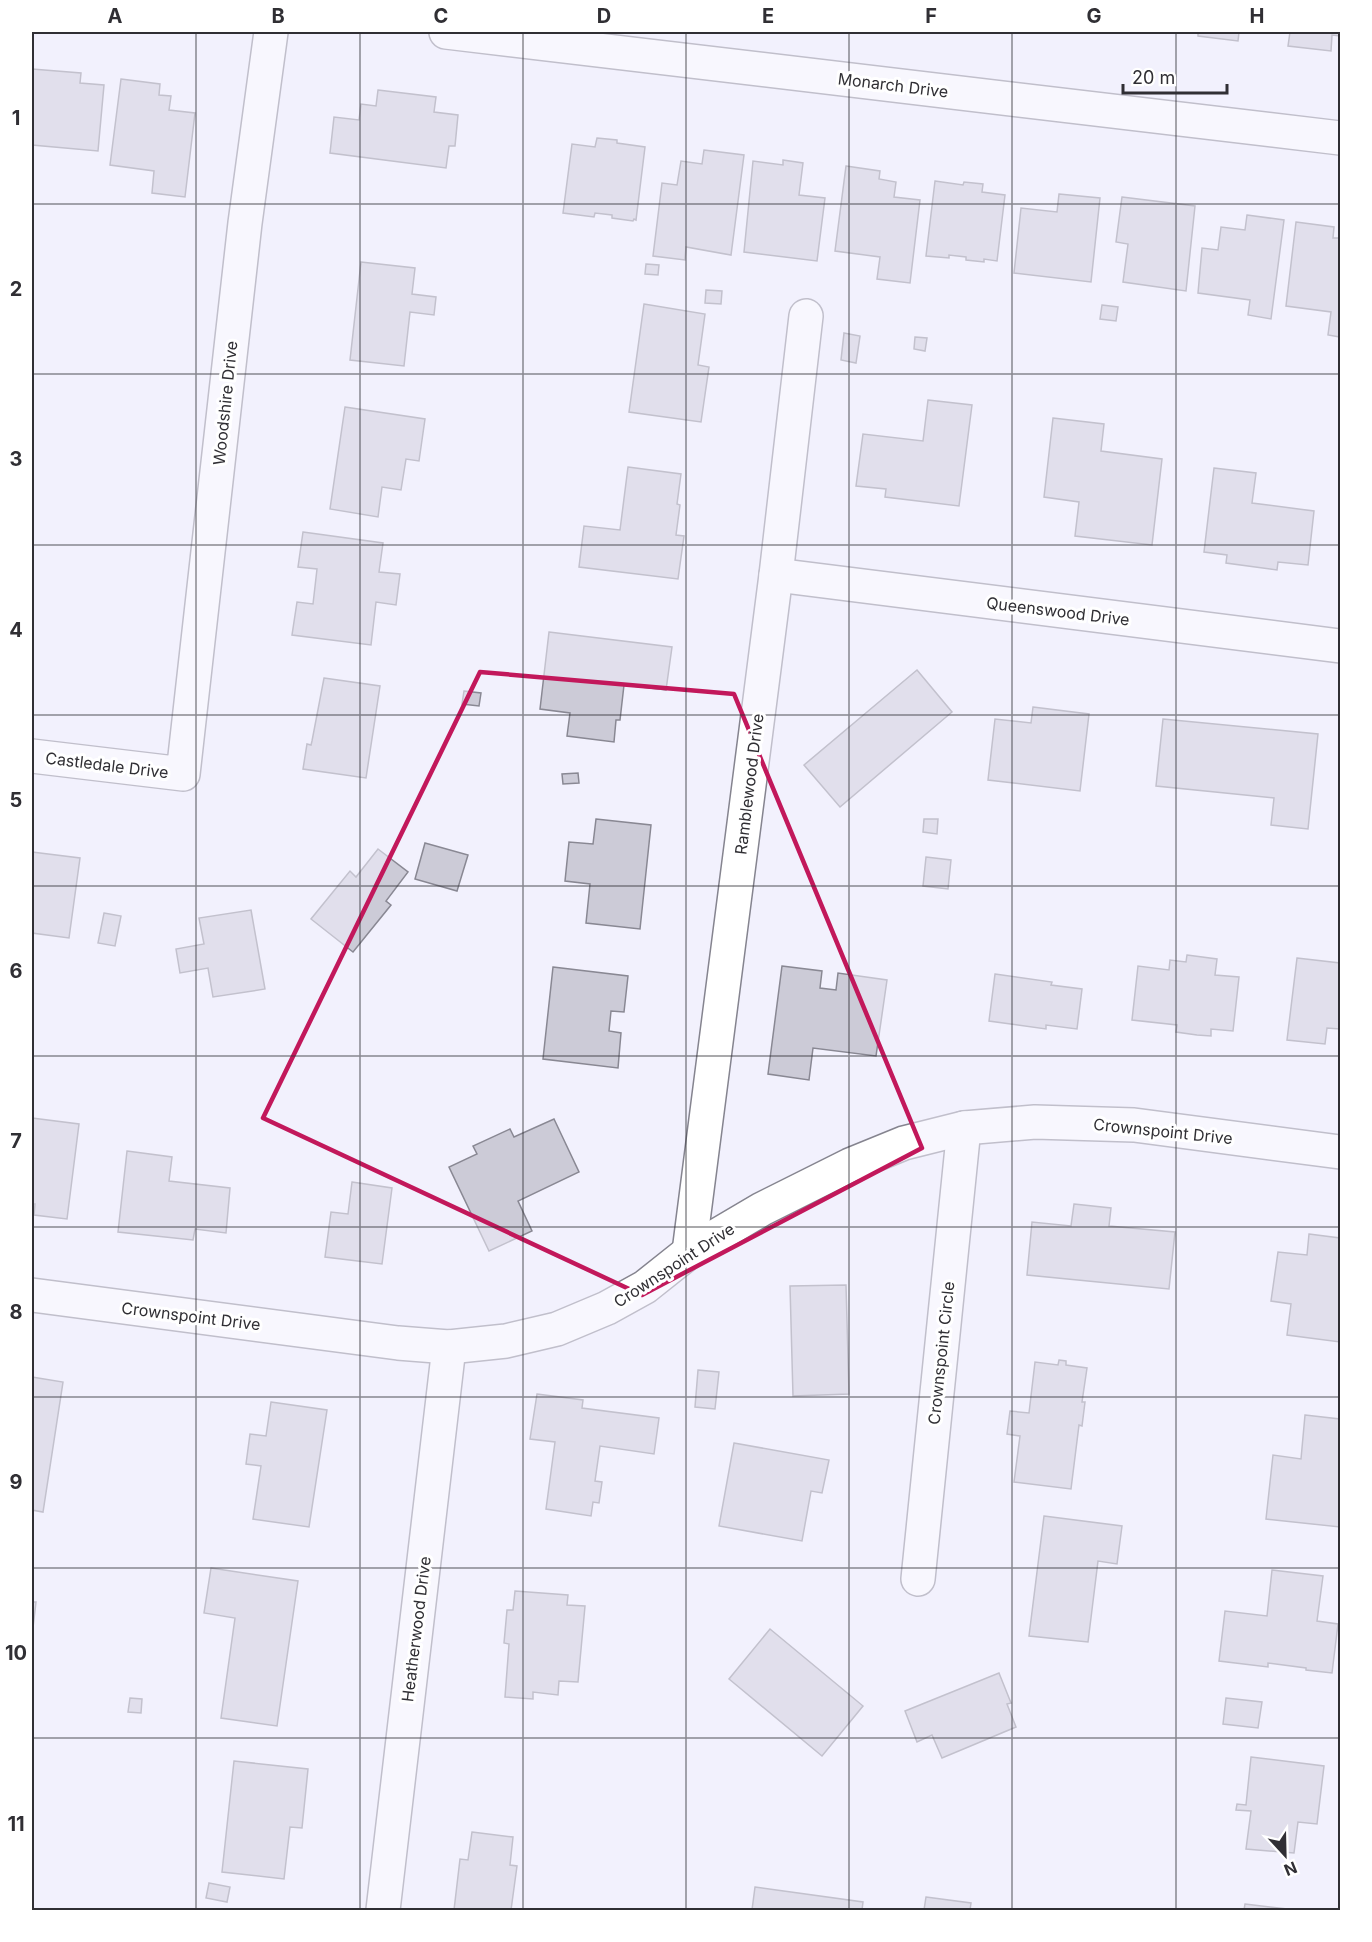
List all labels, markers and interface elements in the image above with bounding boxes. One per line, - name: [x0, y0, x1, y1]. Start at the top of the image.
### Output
- text: A: [108, 4, 123, 28]
- text: B: [271, 4, 285, 28]
- text: C: [434, 4, 448, 28]
- text: D: [597, 4, 611, 28]
- text: E: [762, 4, 774, 28]
- text: F: [925, 4, 937, 28]
- text: G: [1086, 4, 1102, 28]
- text: H: [1250, 4, 1264, 28]
- scale bar: [1123, 57, 1226, 95]
- text: 20 m: [1132, 67, 1175, 88]
- street label: Monarch Drive: [837, 68, 949, 102]
- text: 1: [12, 106, 20, 130]
- text: 2: [10, 277, 22, 301]
- street label: Woodshire Drive: [209, 340, 241, 466]
- text: 3: [10, 447, 22, 471]
- street label: Queenswood Drive: [985, 592, 1131, 630]
- text: 4: [9, 618, 23, 642]
- street label: Ramblewood Drive: [730, 712, 768, 856]
- street label: Castledale Drive: [44, 748, 170, 782]
- text: 5: [10, 788, 22, 812]
- text: 6: [10, 959, 23, 983]
- street label: Crownspoint Drive: [1092, 1114, 1234, 1148]
- text: 7: [10, 1129, 22, 1153]
- street label: Crownspoint Drive: [610, 1219, 738, 1311]
- street label: Crownspoint Circle: [924, 1280, 958, 1426]
- street label: Crownspoint Drive: [120, 1298, 262, 1334]
- text: 8: [9, 1300, 23, 1324]
- text: 9: [10, 1470, 23, 1494]
- street label: Heatherwood Drive: [397, 1555, 435, 1703]
- text: 10: [5, 1641, 27, 1665]
- text: 11: [7, 1812, 25, 1836]
- north arrow: [1255, 1825, 1315, 1885]
- text: N: [1281, 1857, 1300, 1880]

